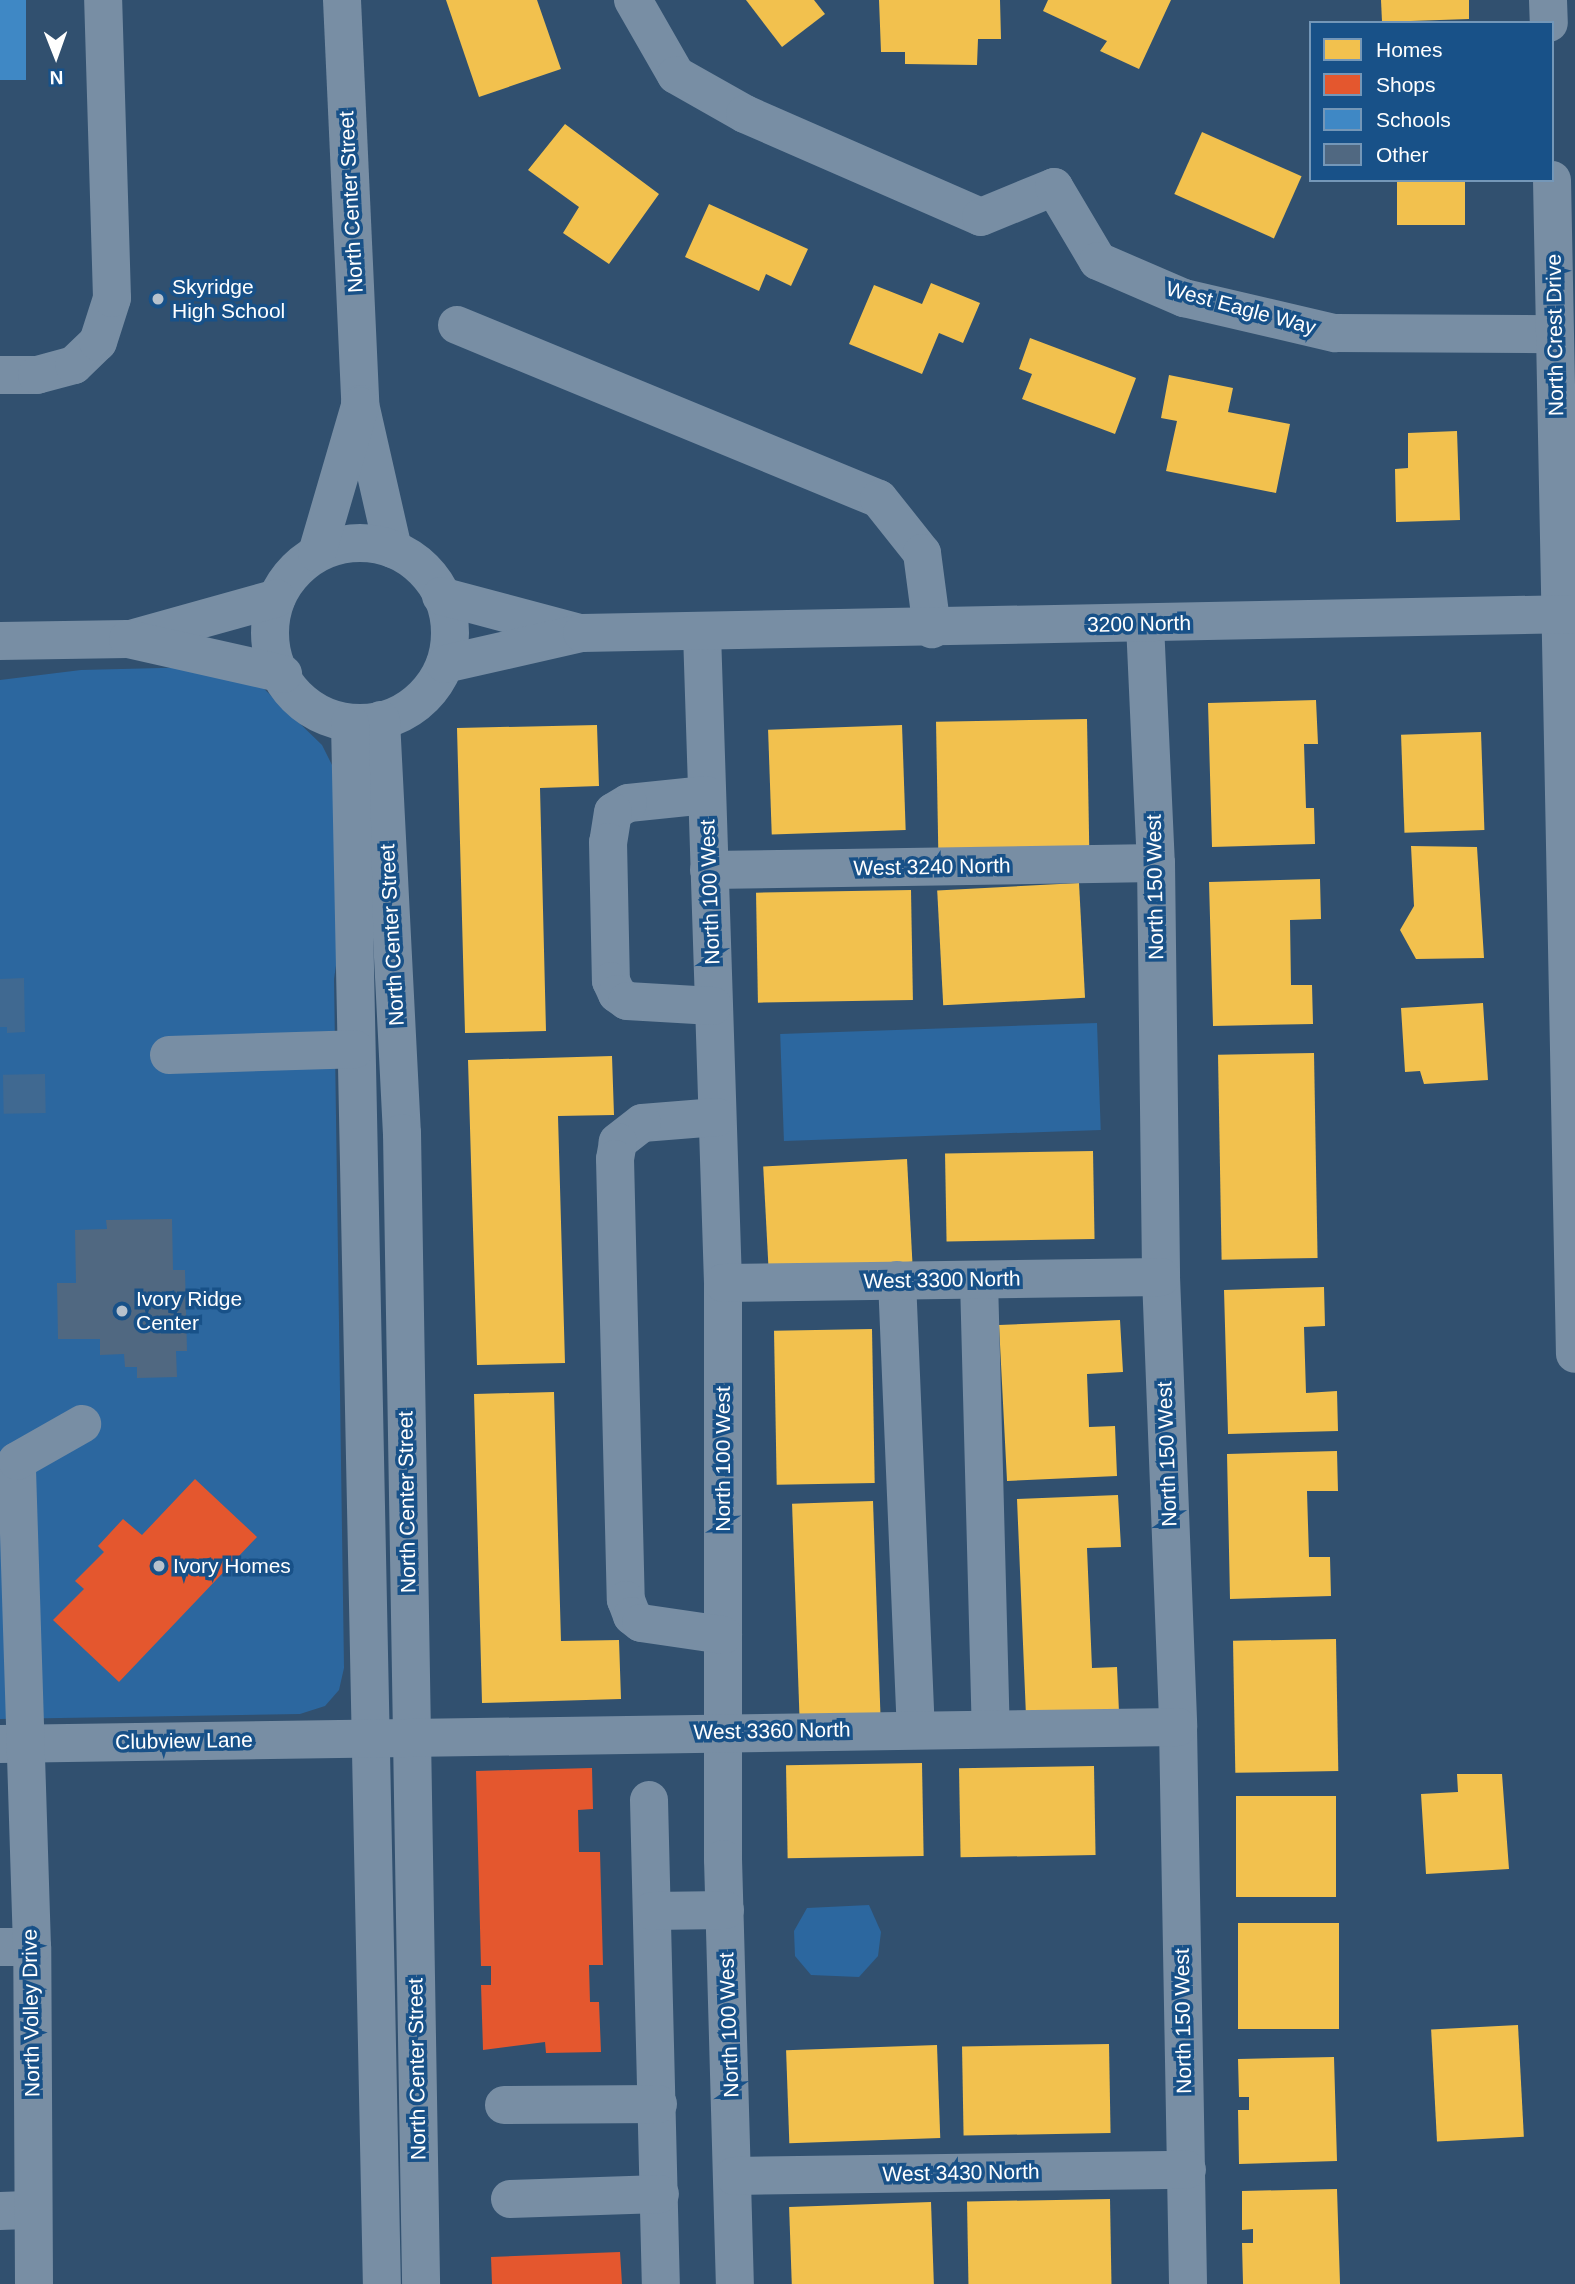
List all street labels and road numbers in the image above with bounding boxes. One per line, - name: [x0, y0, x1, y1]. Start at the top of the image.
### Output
- street label: North Center Street: [334, 110, 368, 294]
- street label: North Crest Drive: [1541, 254, 1569, 416]
- street label: West Eagle Way: [1163, 276, 1319, 340]
- street label: 3200 North: [1087, 610, 1191, 638]
- street label: North 150 West: [1141, 814, 1169, 960]
- street label: North 100 West: [695, 819, 725, 965]
- street label: North Center Street: [375, 843, 409, 1027]
- street label: West 3240 North: [853, 853, 1011, 881]
- street label: West 3300 North: [863, 1266, 1021, 1294]
- street label: North 150 West: [1152, 1381, 1182, 1527]
- street label: North 100 West: [710, 1386, 736, 1532]
- street label: North Center Street: [393, 1411, 421, 1593]
- street label: West 3360 North: [693, 1717, 851, 1745]
- street label: Clubview Lane: [115, 1727, 253, 1755]
- street label: North Volley Drive: [17, 1929, 45, 2097]
- street label: North 150 West: [1169, 1948, 1197, 2094]
- street label: North 100 West: [714, 1952, 744, 2098]
- street label: North Center Street: [403, 1978, 431, 2160]
- street label: West 3430 North: [882, 2159, 1040, 2187]

